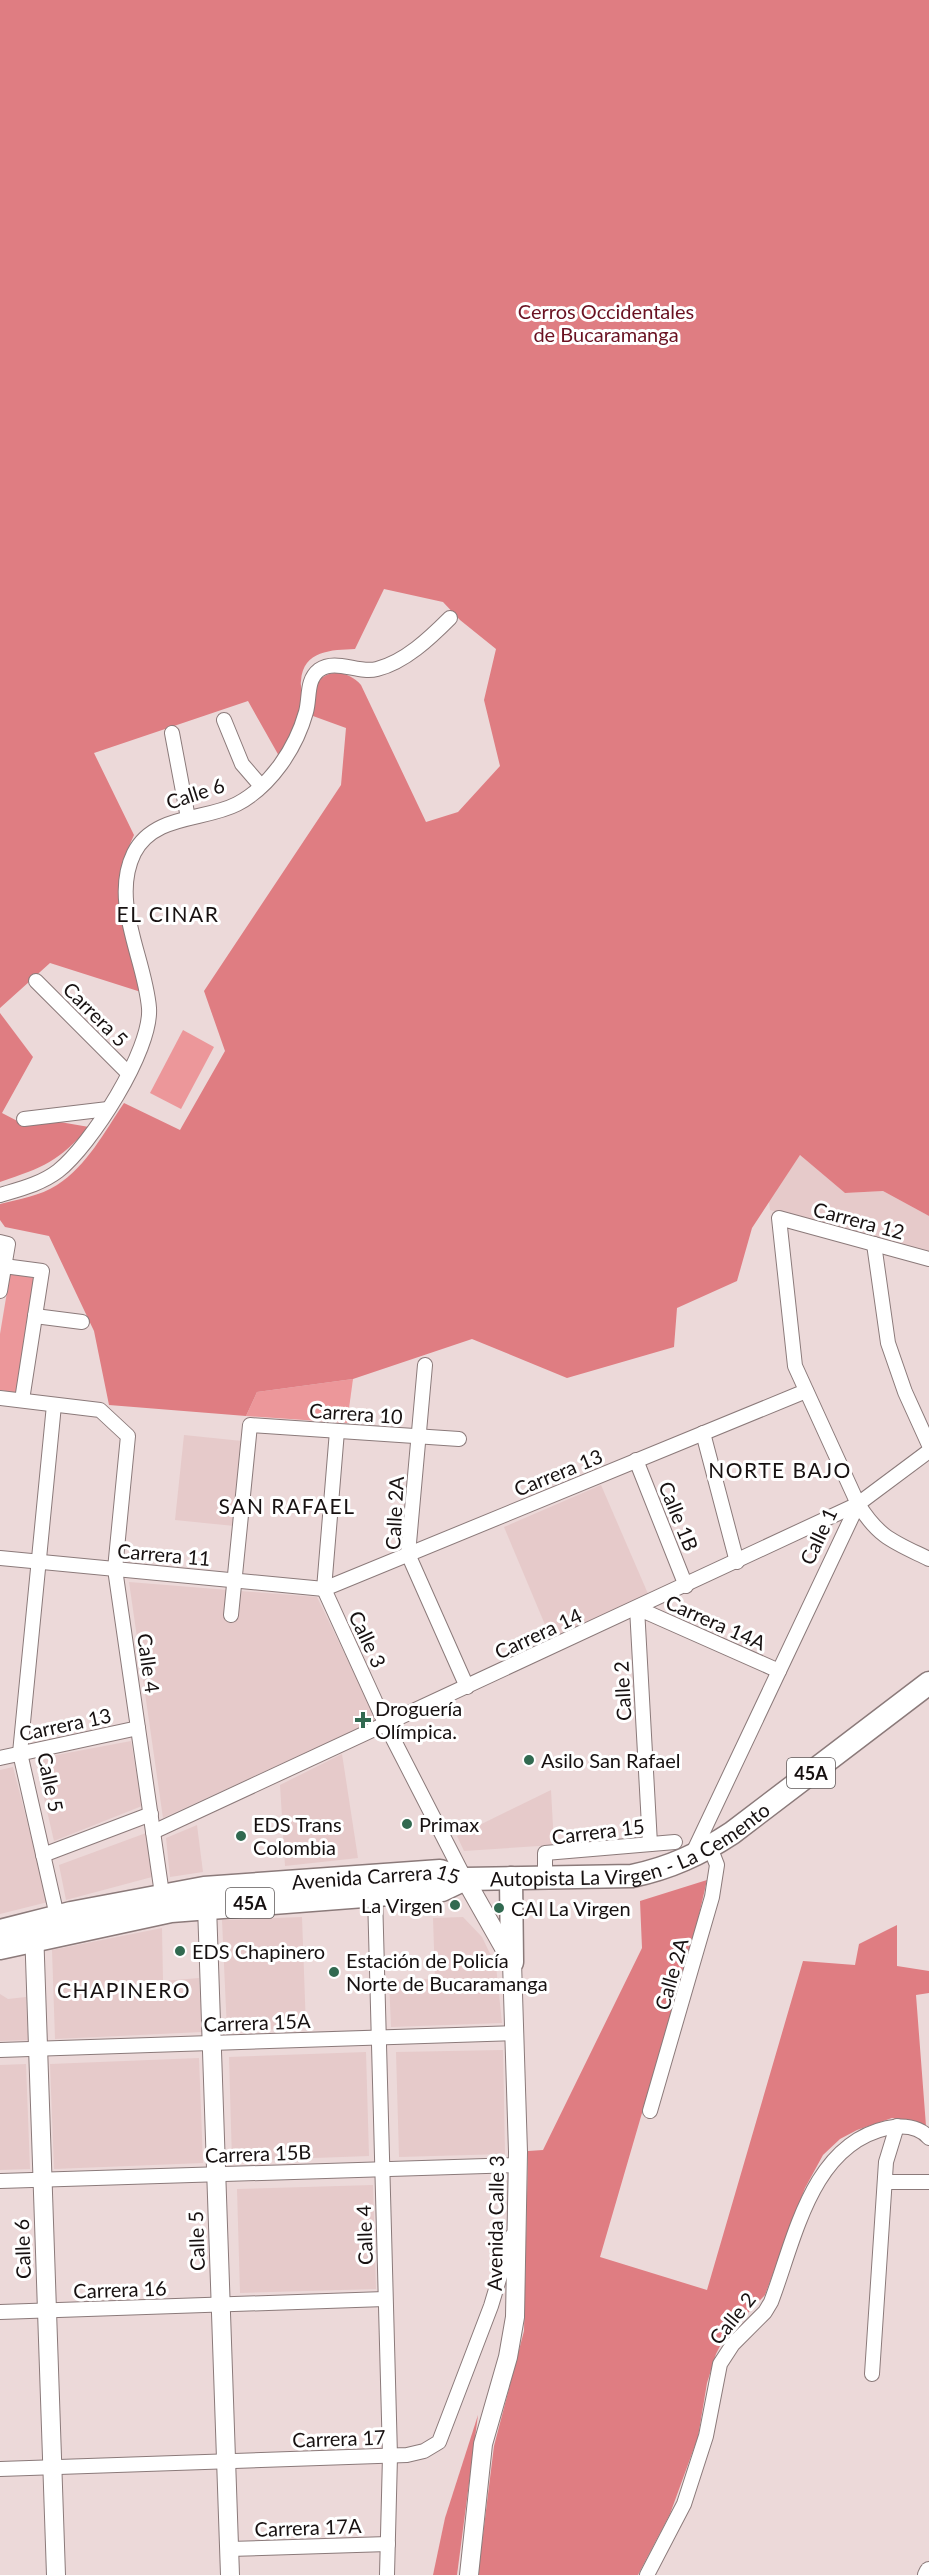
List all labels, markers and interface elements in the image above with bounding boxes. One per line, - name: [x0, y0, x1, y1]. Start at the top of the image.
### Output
- park label: Cerros Occidentales de Bucaramanga: [518, 299, 694, 346]
- street label: Calle 6: [163, 772, 227, 814]
- district label: EL CINAR: [117, 901, 219, 926]
- street label: Carrera 5: [59, 977, 133, 1051]
- street label: Carrera 12: [811, 1196, 907, 1244]
- street label: Carrera 10: [309, 1398, 403, 1428]
- street label: Carrera 13: [510, 1443, 606, 1501]
- district label: NORTE BAJO: [708, 1457, 852, 1482]
- street label: Calle 2A: [380, 1475, 408, 1550]
- street label: Calle 1B: [654, 1478, 704, 1554]
- district label: SAN RAFAEL: [219, 1493, 355, 1518]
- street label: Calle 1: [794, 1504, 842, 1568]
- street label: Carrera 11: [116, 1538, 212, 1570]
- street label: Carrera 14A: [662, 1589, 770, 1655]
- street label: Carrera 14: [491, 1602, 586, 1664]
- street label: Calle 3: [344, 1607, 392, 1671]
- street label: Calle 4: [133, 1632, 165, 1695]
- street label: Calle 2: [608, 1660, 636, 1722]
- place label: Droguería Olímpica.: [375, 1696, 462, 1743]
- street label: Carrera 13: [17, 1703, 113, 1745]
- marker: Droguería Olímpica.: [356, 1713, 370, 1727]
- place label: Asilo San Rafael: [541, 1748, 680, 1772]
- street label: Calle 5: [33, 1750, 69, 1814]
- marker: Asilo San Rafael: [522, 1753, 536, 1767]
- road number: 45A: [787, 1758, 835, 1788]
- street label: Autopista La Virgen - La Cemento: [490, 1797, 774, 1891]
- place label: EDS Trans Colombia: [253, 1812, 342, 1859]
- place label: Primax: [419, 1812, 479, 1836]
- street label: Carrera 15: [550, 1813, 646, 1849]
- marker: Primax: [400, 1817, 414, 1831]
- marker: EDS Trans Colombia: [234, 1829, 248, 1843]
- street label: Avenida Carrera 15: [291, 1859, 463, 1894]
- road number: 45A: [226, 1888, 274, 1918]
- place label: La Virgen: [361, 1893, 443, 1917]
- place label: CAI La Virgen: [511, 1896, 631, 1920]
- marker: La Virgen: [448, 1898, 462, 1912]
- marker: CAI La Virgen: [492, 1901, 506, 1915]
- street label: Calle 2A: [649, 1935, 693, 2013]
- place label: EDS Chapinero: [192, 1939, 325, 1963]
- marker: EDS Chapinero: [173, 1944, 187, 1958]
- place label: Estación de Policía Norte de Bucaramanga: [346, 1948, 548, 1995]
- marker: Estación de Policía Norte de Bucaramanga: [327, 1965, 341, 1979]
- district label: CHAPINERO: [57, 1977, 191, 2002]
- street label: Carrera 15A: [203, 2008, 311, 2036]
- street label: Carrera 15B: [204, 2139, 312, 2167]
- street label: Avenida Calle 3: [482, 2155, 508, 2291]
- street label: Calle 4: [351, 2204, 377, 2265]
- street label: Calle 5: [183, 2211, 209, 2271]
- street label: Calle 6: [9, 2219, 35, 2279]
- street label: Carrera 16: [73, 2275, 167, 2303]
- street label: Calle 2: [704, 2287, 760, 2349]
- street label: Carrera 17: [292, 2424, 386, 2452]
- street label: Carrera 17A: [254, 2513, 362, 2541]

